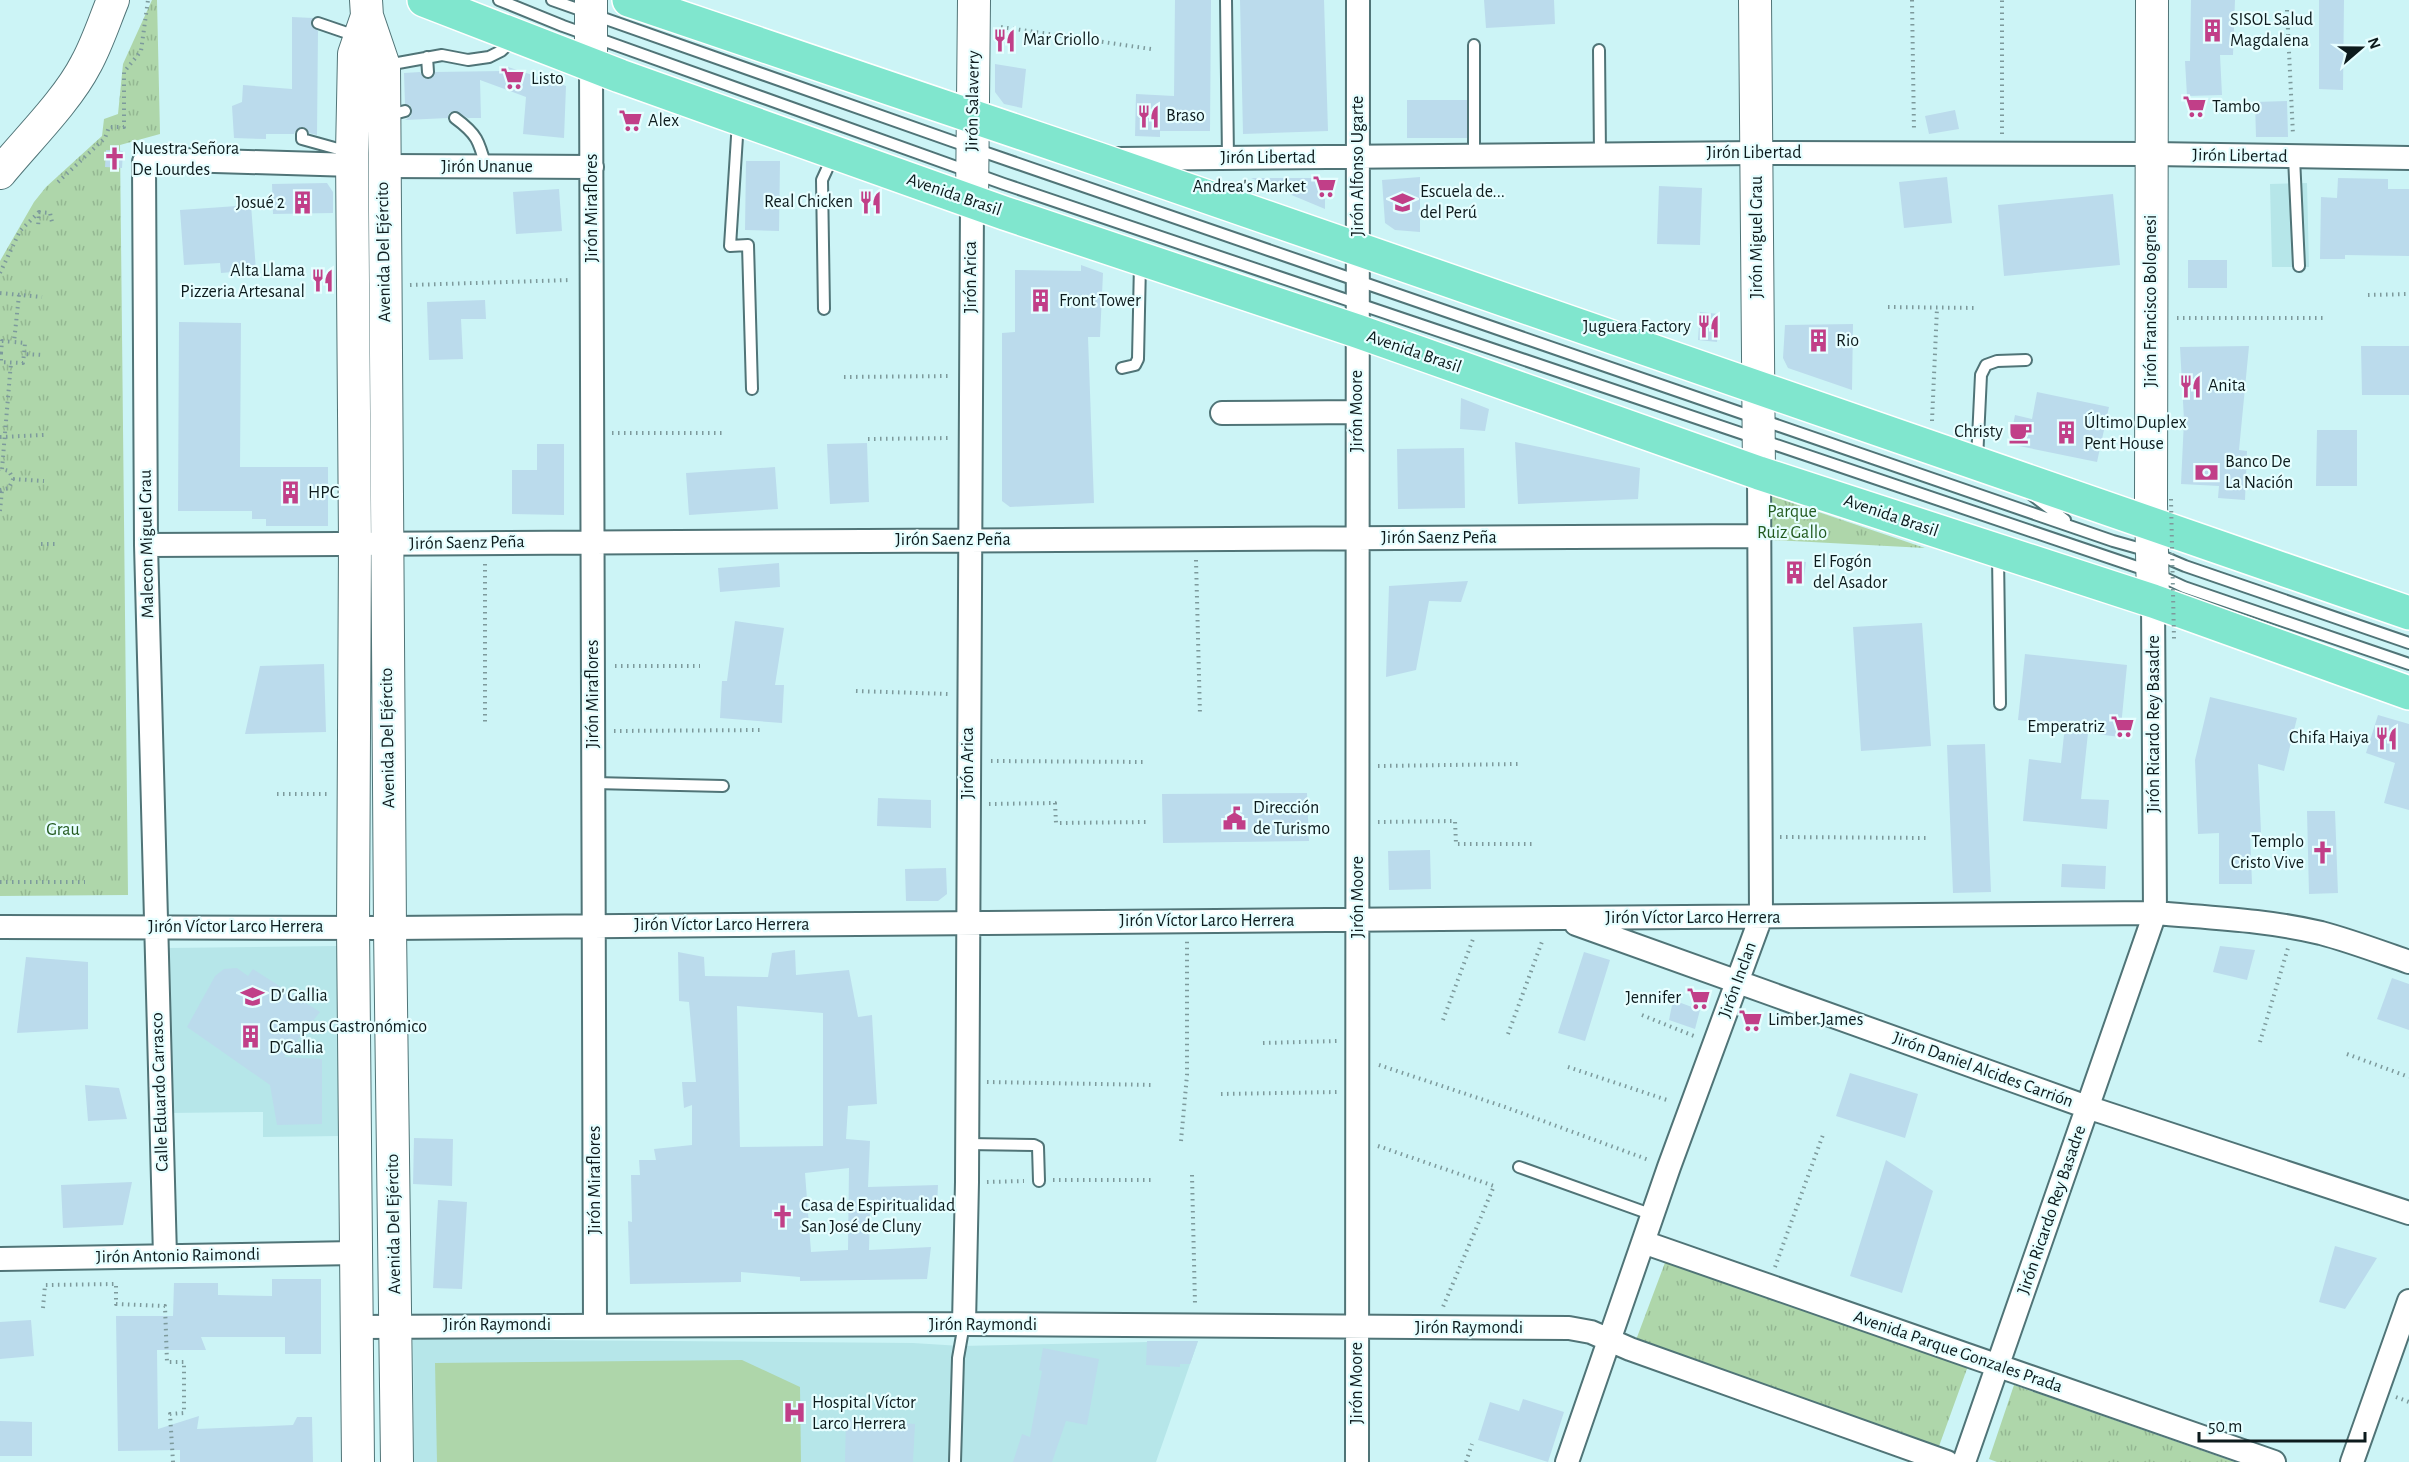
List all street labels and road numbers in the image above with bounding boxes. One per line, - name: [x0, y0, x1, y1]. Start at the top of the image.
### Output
- street label: Jirón Salaverry: [963, 50, 983, 152]
- street label: Jirón Alfonso Ugarte: [1349, 96, 1367, 236]
- street label: Jirón Libertad: [1706, 144, 1802, 162]
- street label: Jirón Libertad: [2192, 146, 2288, 166]
- street label: Jirón Libertad: [1220, 149, 1316, 167]
- street label: Jirón Miraflores: [583, 154, 601, 262]
- street label: Jirón Unanue: [441, 158, 533, 176]
- street label: Avenida Brasil: [904, 170, 1004, 220]
- street label: Jirón Miguel Grau: [1748, 176, 1766, 298]
- street label: Avenida Del Ejército: [374, 181, 394, 322]
- street label: Jirón Francisco Bolognesi: [2142, 215, 2160, 387]
- street label: Jirón Arica: [962, 241, 980, 313]
- street label: Avenida Brasil: [1364, 327, 1464, 377]
- street label: Jirón Moore: [1348, 370, 1366, 452]
- street label: Malecon Miguel Grau: [137, 470, 157, 618]
- street label: Avenida Brasil: [1841, 491, 1941, 541]
- street label: Jirón Saenz Peña: [1381, 529, 1497, 547]
- street label: Jirón Saenz Peña: [895, 531, 1011, 549]
- street label: Jirón Saenz Peña: [409, 533, 525, 553]
- street label: Jirón Ricardo Rey Basadre: [2145, 635, 2163, 813]
- street label: Jirón Miraflores: [584, 640, 602, 748]
- street label: Avenida Del Ejército: [378, 667, 398, 808]
- street label: Jirón Arica: [959, 727, 977, 799]
- street label: Jirón Moore: [1349, 856, 1367, 938]
- street label: Jirón Víctor Larco Herrera: [1605, 909, 1781, 927]
- street label: Jirón Víctor Larco Herrera: [1119, 912, 1295, 930]
- street label: Jirón Víctor Larco Herrera: [634, 916, 810, 934]
- street label: Jirón Víctor Larco Herrera: [148, 918, 324, 936]
- street label: Jirón Inclan: [1716, 940, 1760, 1020]
- street label: Calle Eduardo Carrasco: [148, 1012, 172, 1172]
- street label: Jirón Daniel Alcides Carrión: [1890, 1029, 2076, 1111]
- street label: Jirón Ricardo Rey Basadre: [2015, 1123, 2089, 1297]
- street label: Jirón Miraflores: [586, 1126, 604, 1234]
- street label: Avenida Del Ejército: [384, 1153, 404, 1294]
- street label: Jirón Antonio Raimondi: [96, 1246, 260, 1266]
- street label: Avenida Parque Gonzales Prada: [1851, 1308, 2065, 1396]
- street label: Jirón Raymondi: [443, 1316, 551, 1334]
- street label: Jirón Raymondi: [929, 1316, 1037, 1334]
- street label: Jirón Raymondi: [1415, 1319, 1523, 1337]
- street label: Jirón Moore: [1348, 1342, 1366, 1424]

